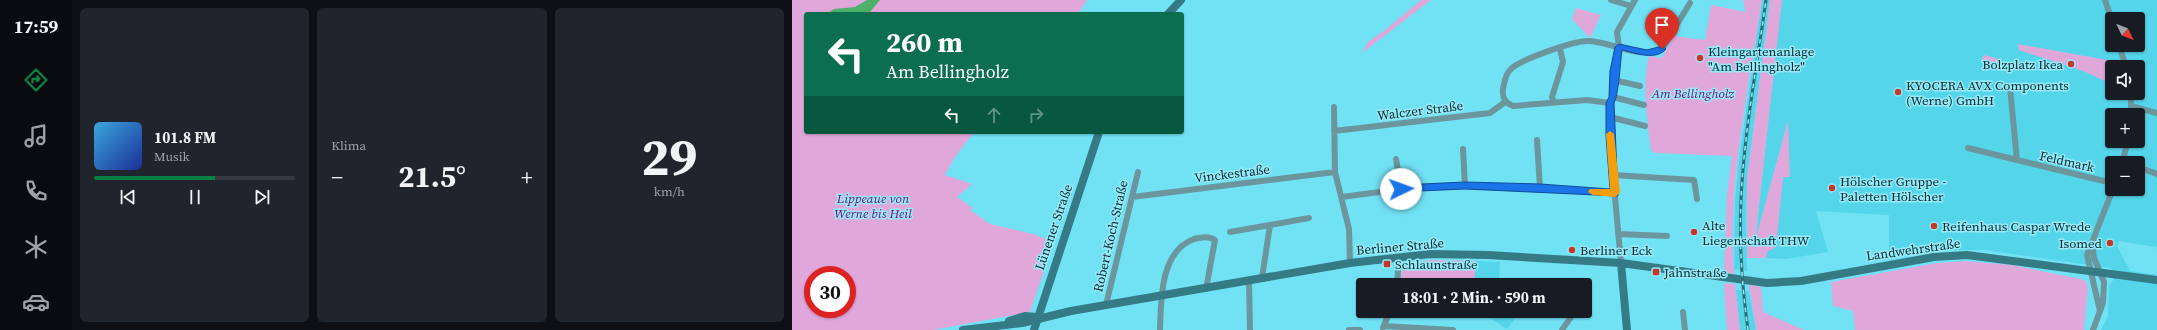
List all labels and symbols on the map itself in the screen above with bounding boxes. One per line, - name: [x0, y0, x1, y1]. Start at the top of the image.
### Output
- pin: [1645, 8, 1679, 49]
- north arrow: [2105, 12, 2145, 52]
- place label: Kleingartenanlage "Am Bellingholz": [1708, 43, 1815, 75]
- marker: Kleingartenanlage "Am Bellingholz": [1695, 53, 1705, 63]
- place label: Bolzplatz Ikea: [1982, 56, 2063, 73]
- marker: Bolzplatz Ikea: [2066, 59, 2076, 69]
- place label: KYOCERA AVX Components (Werne) GmbH: [1906, 77, 2069, 109]
- park label: Am Bellingholz: [1651, 85, 1735, 102]
- marker: KYOCERA AVX Components (Werne) GmbH: [1893, 87, 1903, 97]
- street label: Walczer Straße: [1376, 97, 1464, 124]
- street label: Feldmark: [2038, 147, 2097, 176]
- street label: Vinckestraße: [1193, 160, 1271, 187]
- position arrow: [1380, 168, 1422, 210]
- place label: Hölscher Gruppe - Paletten Hölscher: [1840, 173, 1946, 205]
- street label: Robert-Koch-Straße: [1089, 178, 1132, 294]
- street label: Lünener Straße: [1031, 182, 1076, 272]
- marker: Hölscher Gruppe - Paletten Hölscher: [1827, 183, 1837, 193]
- park label: Lippeaue von Werne bis Heil: [834, 190, 912, 222]
- place label: Alte Liegenschaft THW: [1702, 217, 1810, 249]
- place label: Reifenhaus Caspar Wrede: [1942, 218, 2091, 235]
- marker: Reifenhaus Caspar Wrede: [1929, 221, 1939, 231]
- marker: Alte Liegenschaft THW: [1689, 227, 1699, 237]
- street label: Berliner Straße: [1355, 234, 1445, 259]
- street label: Landwehrstraße: [1865, 234, 1962, 265]
- place label: Isomed: [2059, 235, 2103, 252]
- marker: Isomed: [2105, 238, 2115, 248]
- place label: Berliner Eck: [1580, 242, 1653, 259]
- marker: Berliner Eck: [1567, 245, 1577, 255]
- place label: Schlaunstraße: [1395, 256, 1478, 273]
- marker: Schlaunstraße: [1382, 259, 1392, 269]
- place label: Jahnstraße: [1663, 264, 1727, 281]
- speed limit sign: 30: [804, 266, 856, 318]
- marker: Jahnstraße: [1651, 267, 1661, 277]

